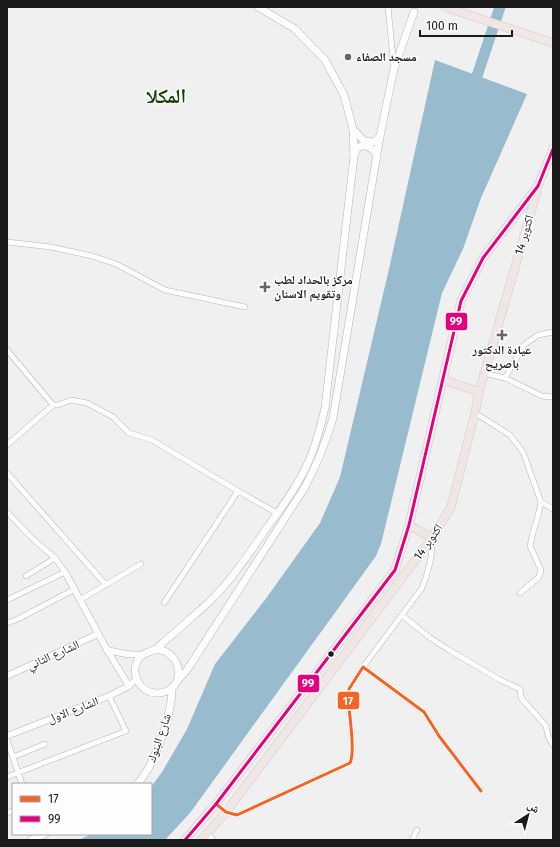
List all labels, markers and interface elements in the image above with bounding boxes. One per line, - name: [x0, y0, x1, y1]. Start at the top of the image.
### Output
- scale bar: [420, 12, 512, 38]
- text: 100 m: [426, 19, 458, 33]
- place label: مسجد الصفاء: [356, 50, 417, 64]
- marker: مسجد الصفاء: [343, 52, 353, 62]
- district label: المكلا: [146, 84, 186, 108]
- street label: 14 اكتوبر: [512, 213, 537, 257]
- place label: مركز بالحداد لطب وتقويم الاسنان: [274, 273, 353, 302]
- marker: مركز بالحداد لطب وتقويم الاسنان: [259, 281, 271, 293]
- line badge: 99: [445, 312, 468, 331]
- text: 99: [450, 315, 462, 328]
- marker: عيادة الدكتور باصريح: [496, 329, 508, 341]
- place label: عيادة الدكتور باصريح: [472, 343, 532, 372]
- street label: 14 اكتوبر: [411, 521, 446, 563]
- street label: الشارع الثاني: [25, 637, 83, 676]
- unlabelled marker: [326, 649, 336, 659]
- line badge: 99: [297, 674, 320, 693]
- text: 99: [302, 677, 314, 690]
- line badge: 17: [337, 691, 360, 710]
- street label: الشارع الاول: [46, 694, 101, 727]
- text: 17: [343, 695, 353, 708]
- street label: شارع البنوك: [144, 712, 175, 765]
- legend: [12, 783, 152, 835]
- text: 17: [48, 792, 59, 806]
- north arrow: [508, 795, 548, 835]
- text: ش: [524, 799, 542, 817]
- text: 99: [48, 812, 61, 826]

